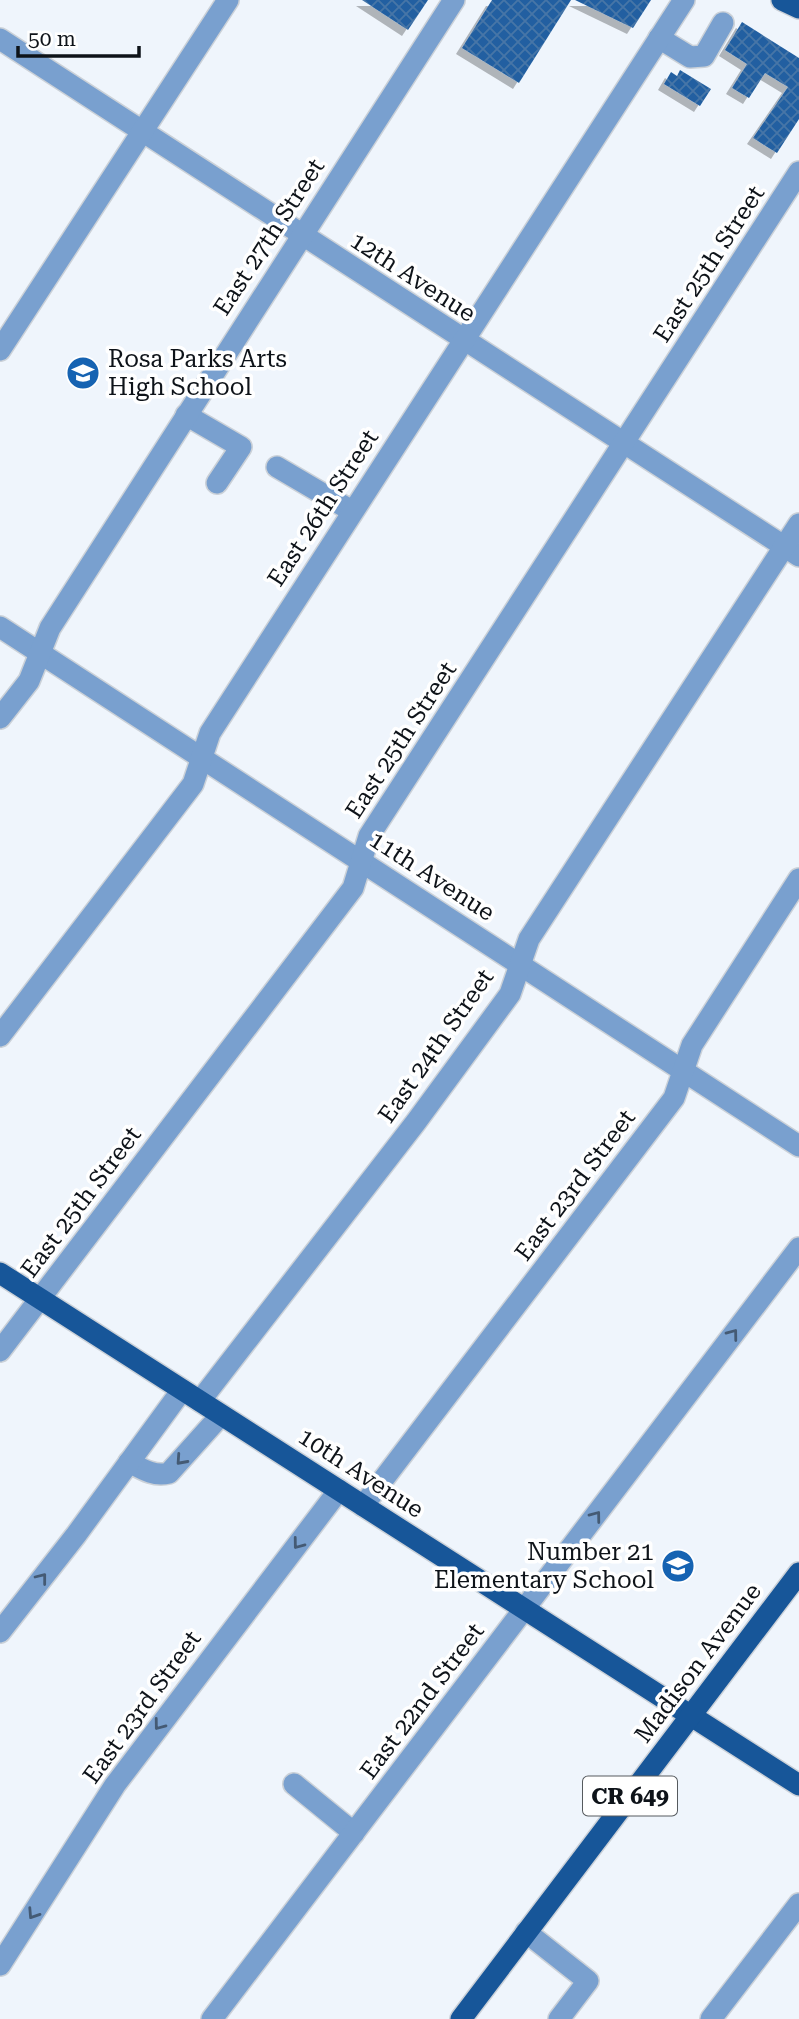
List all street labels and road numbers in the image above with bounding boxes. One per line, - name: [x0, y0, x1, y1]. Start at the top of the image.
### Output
- street label: East 27th Street: [208, 153, 330, 321]
- street label: East 25th Street: [648, 180, 770, 348]
- street label: 12th Avenue: [345, 226, 481, 328]
- street label: East 26th Street: [262, 424, 384, 592]
- street label: East 25th Street: [340, 656, 462, 824]
- street label: 11th Avenue: [364, 825, 500, 927]
- street label: East 24th Street: [373, 964, 499, 1128]
- street label: East 23rd Street: [509, 1104, 641, 1266]
- street label: East 25th Street: [15, 1121, 147, 1283]
- street label: 10th Avenue: [293, 1422, 429, 1524]
- street label: Madison Avenue: [629, 1578, 767, 1748]
- street label: East 22nd Street: [354, 1618, 490, 1784]
- street label: East 23rd Street: [77, 1625, 207, 1789]
- road number: CR 649: [583, 1776, 677, 1815]

